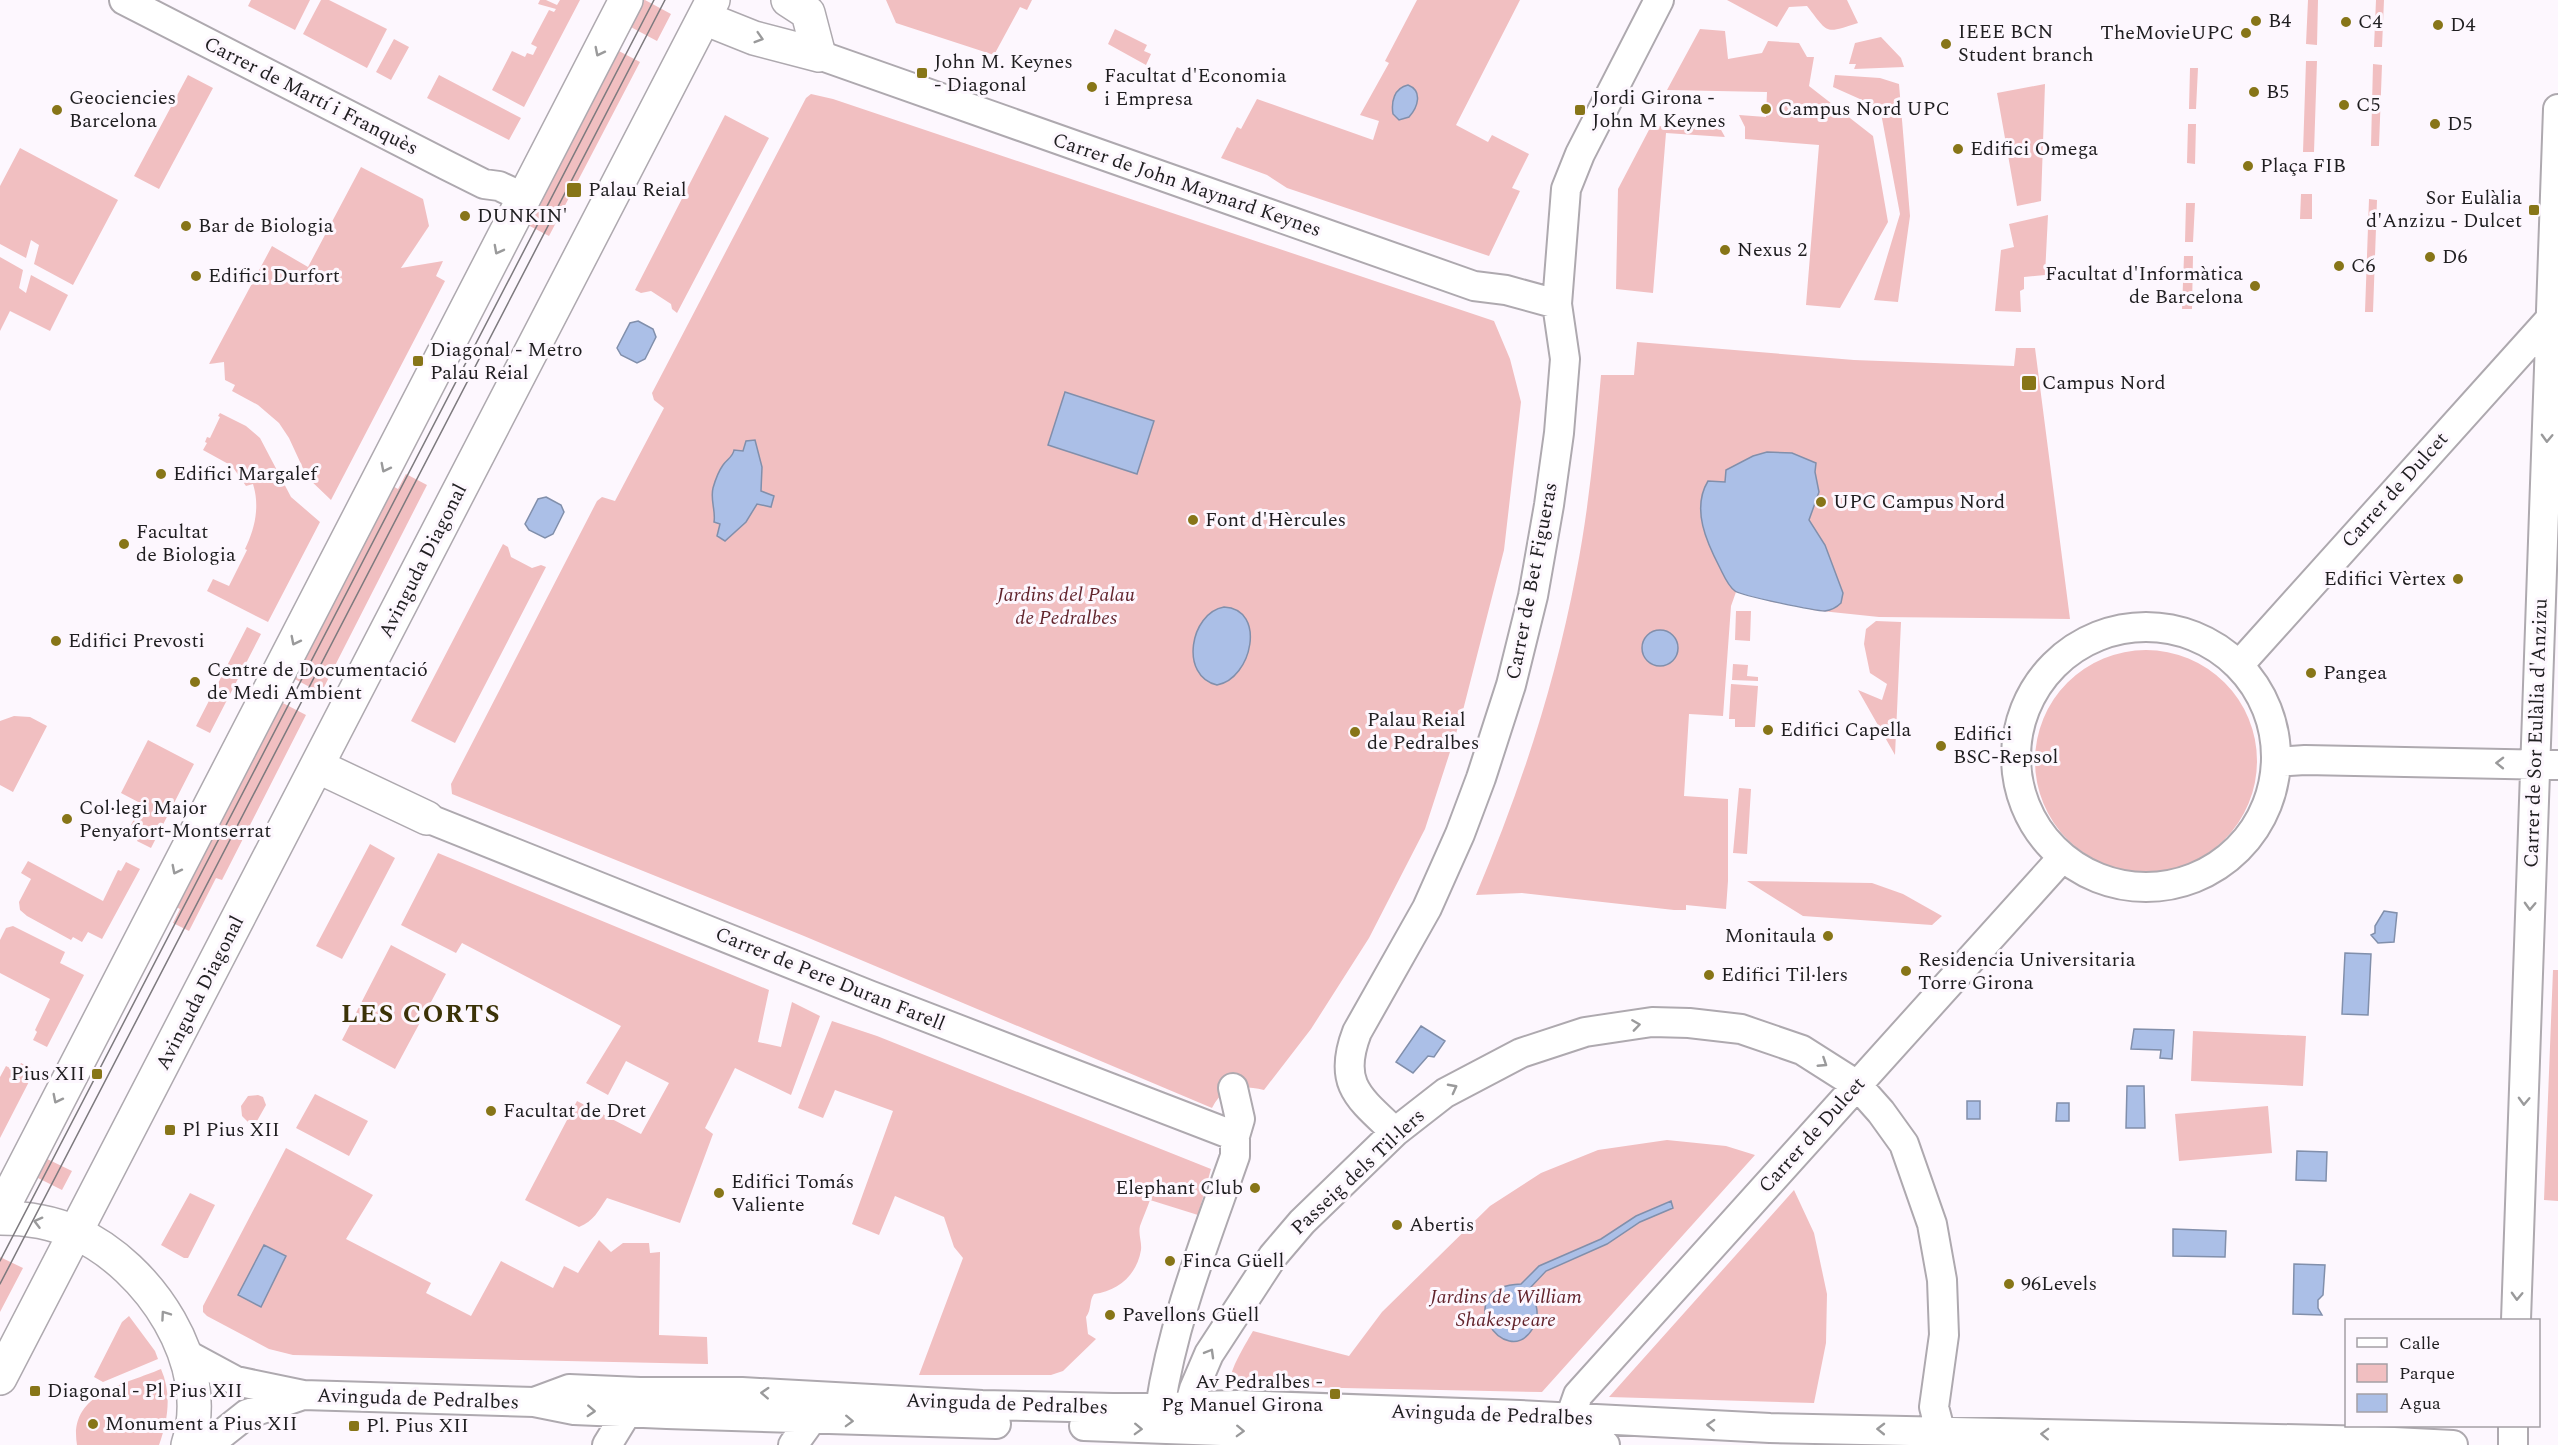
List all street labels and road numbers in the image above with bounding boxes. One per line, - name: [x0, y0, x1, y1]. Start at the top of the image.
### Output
- street label: Carrer de Martí i Franquès: [199, 29, 423, 163]
- street label: Carrer de John Maynard Keynes: [1049, 125, 1325, 245]
- street label: Carrer de Dulcet: [2334, 425, 2456, 555]
- street label: Avinguda Diagonal: [371, 479, 475, 643]
- street label: Carrer de Bet Figueras: [1498, 480, 1566, 682]
- street label: Carrer de Sor Eulàlia d'Anzizu: [2516, 598, 2556, 868]
- street label: Avinguda Diagonal: [148, 911, 252, 1075]
- street label: Carrer de Pere Duran Farell: [711, 919, 949, 1039]
- street label: Carrer de Dulcet: [1751, 1070, 1873, 1200]
- street label: Passeig dels Til·lers: [1284, 1102, 1432, 1242]
- street label: Avinguda de Pedralbes: [316, 1380, 520, 1418]
- street label: Avinguda de Pedralbes: [905, 1385, 1109, 1423]
- street label: Avinguda de Pedralbes: [1390, 1396, 1594, 1434]

